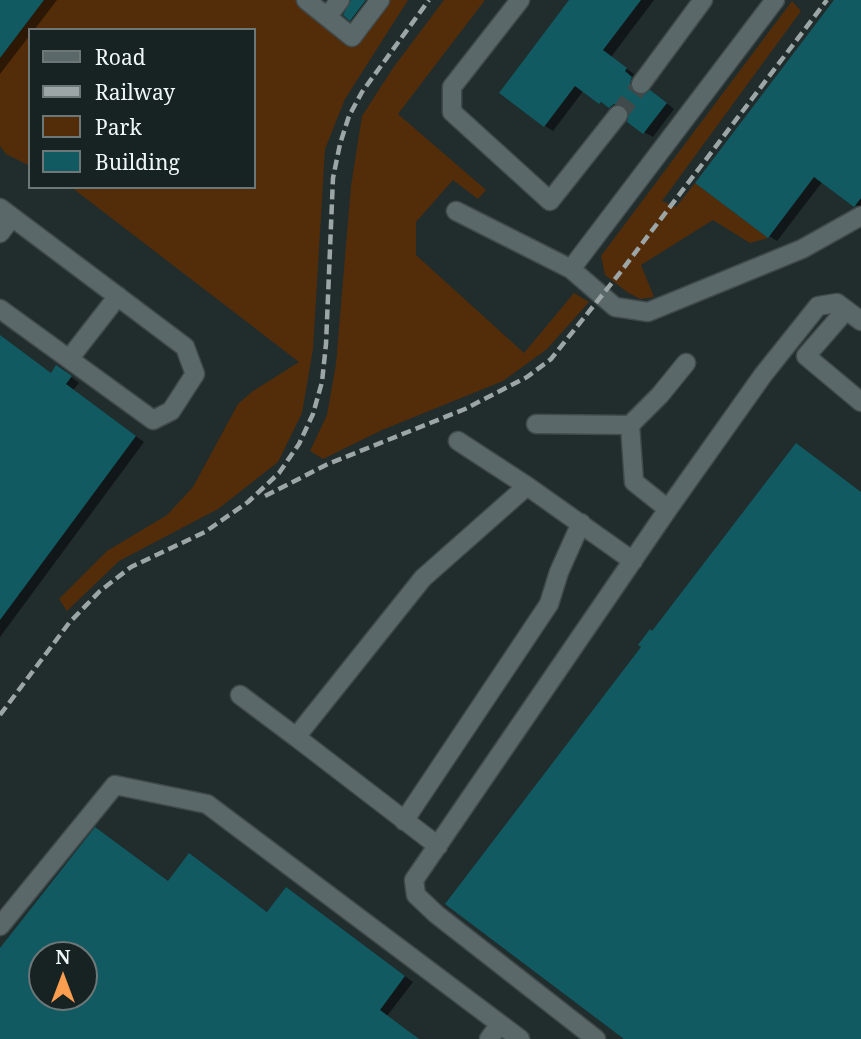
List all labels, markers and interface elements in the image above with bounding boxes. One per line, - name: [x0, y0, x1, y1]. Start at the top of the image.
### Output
- legend: [28, 28, 256, 189]
- text: Road: [95, 43, 146, 71]
- text: Railway: [95, 78, 175, 106]
- text: Park: [95, 113, 142, 141]
- text: Building: [95, 148, 180, 176]
- north arrow: [28, 941, 98, 1011]
- text: N: [56, 944, 70, 970]

